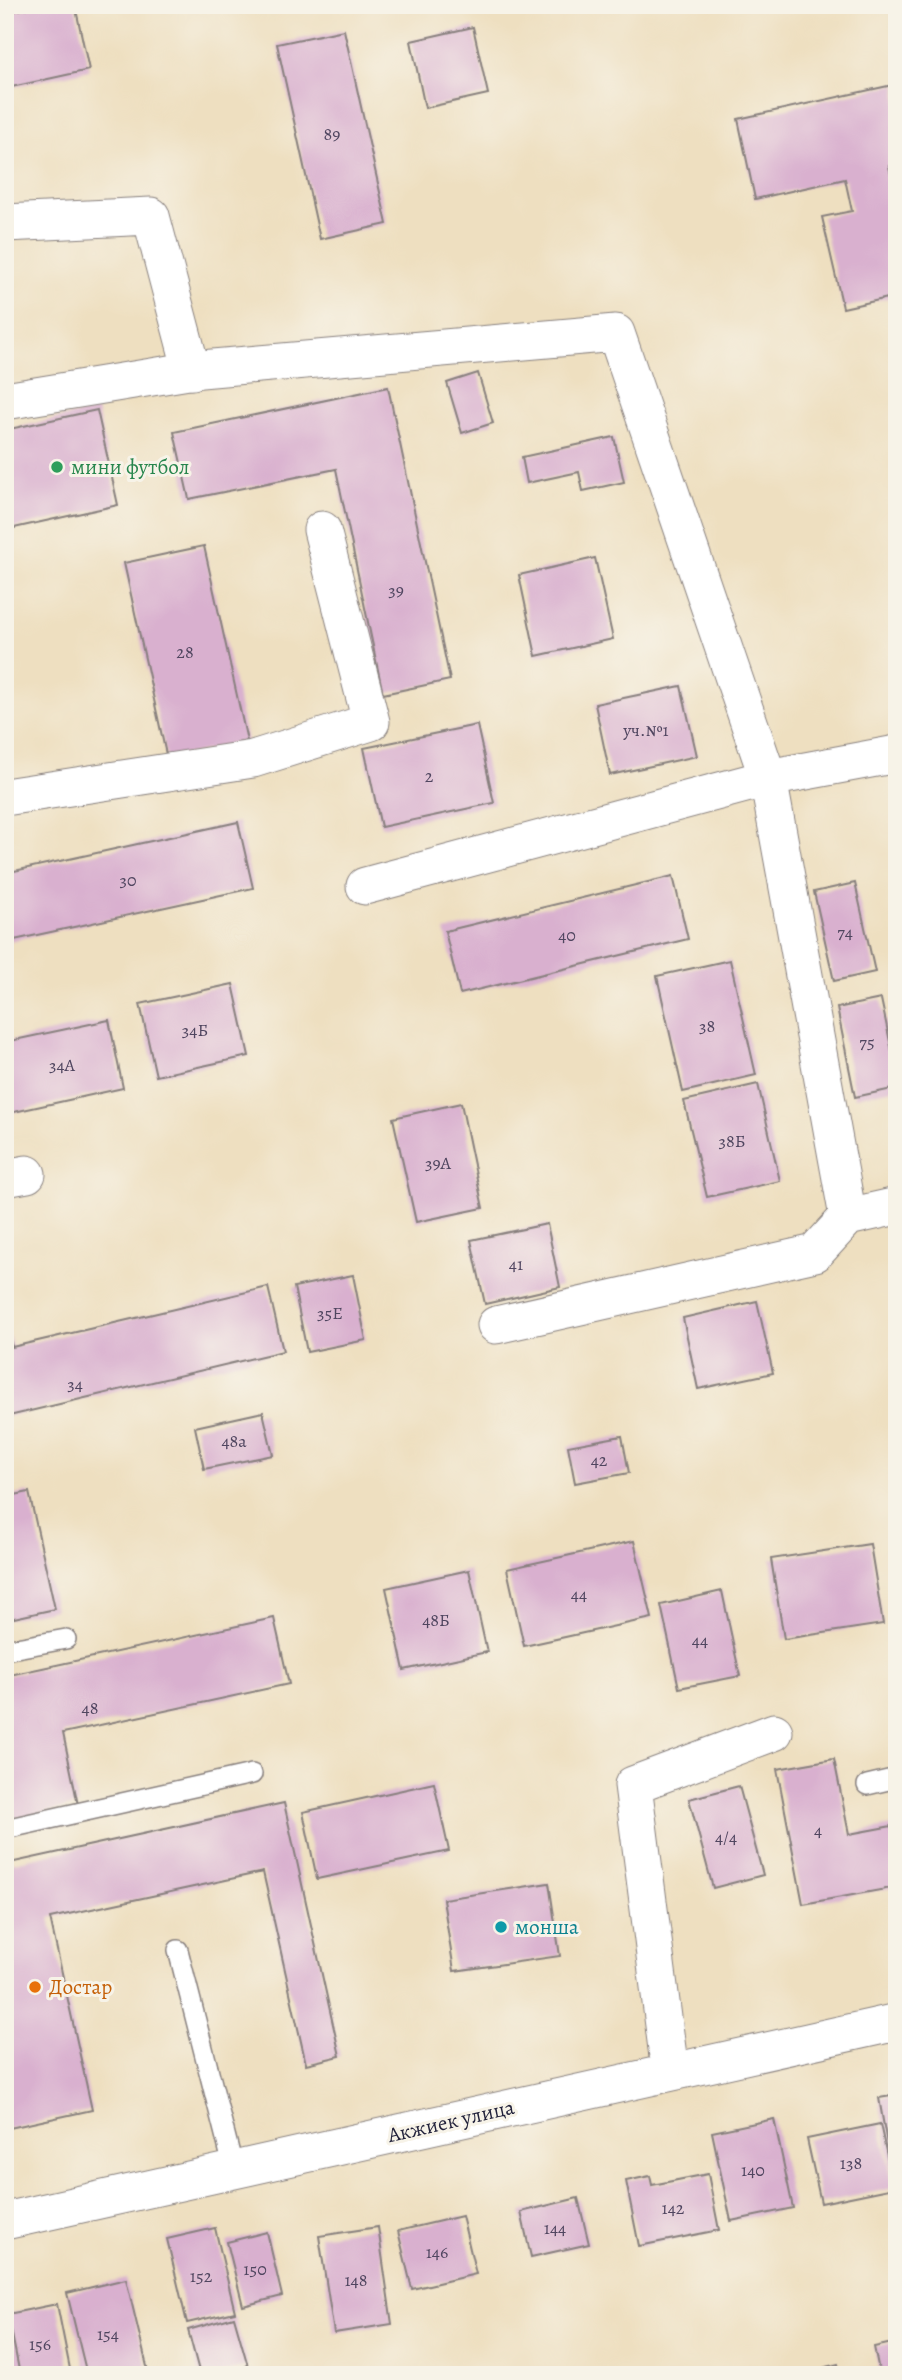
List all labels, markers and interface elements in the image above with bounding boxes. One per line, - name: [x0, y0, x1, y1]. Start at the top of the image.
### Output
- house number: 89: [324, 122, 340, 146]
- place label: мини футбол: [71, 453, 189, 481]
- marker: мини футбол: [49, 459, 65, 475]
- house number: 39: [388, 578, 404, 602]
- house number: 28: [176, 640, 194, 664]
- house number: уч.№1: [622, 718, 669, 742]
- house number: 2: [425, 764, 434, 788]
- house number: 30: [119, 868, 137, 892]
- house number: 74: [837, 920, 853, 944]
- house number: 40: [558, 923, 576, 947]
- house number: 38: [699, 1014, 715, 1038]
- house number: 34Б: [182, 1018, 208, 1042]
- house number: 75: [859, 1030, 875, 1054]
- house number: 34А: [49, 1053, 76, 1077]
- house number: 38Б: [719, 1129, 745, 1153]
- house number: 39А: [425, 1151, 452, 1175]
- house number: 41: [509, 1252, 523, 1276]
- house number: 35Е: [317, 1301, 343, 1325]
- house number: 34: [67, 1372, 83, 1396]
- house number: 48а: [221, 1429, 247, 1453]
- house number: 42: [591, 1448, 608, 1472]
- house number: 44: [571, 1582, 587, 1606]
- house number: 48Б: [422, 1608, 450, 1632]
- house number: 44: [692, 1628, 708, 1652]
- house number: 48: [82, 1696, 98, 1720]
- house number: 4: [814, 1818, 822, 1842]
- house number: 4/4: [715, 1825, 737, 1849]
- place label: монша: [515, 1913, 579, 1941]
- marker: монша: [493, 1919, 509, 1935]
- place label: Достар: [49, 1973, 112, 2001]
- marker: Достар: [27, 1979, 43, 1995]
- street label: Акжиек улица: [384, 2093, 517, 2149]
- house number: 138: [840, 2151, 862, 2175]
- house number: 140: [741, 2158, 765, 2182]
- house number: 142: [662, 2196, 685, 2220]
- house number: 144: [544, 2216, 566, 2240]
- house number: 146: [426, 2240, 448, 2264]
- house number: 150: [243, 2257, 267, 2281]
- house number: 152: [190, 2264, 213, 2288]
- house number: 148: [344, 2268, 368, 2292]
- house number: 154: [97, 2322, 119, 2346]
- house number: 156: [29, 2332, 51, 2356]

